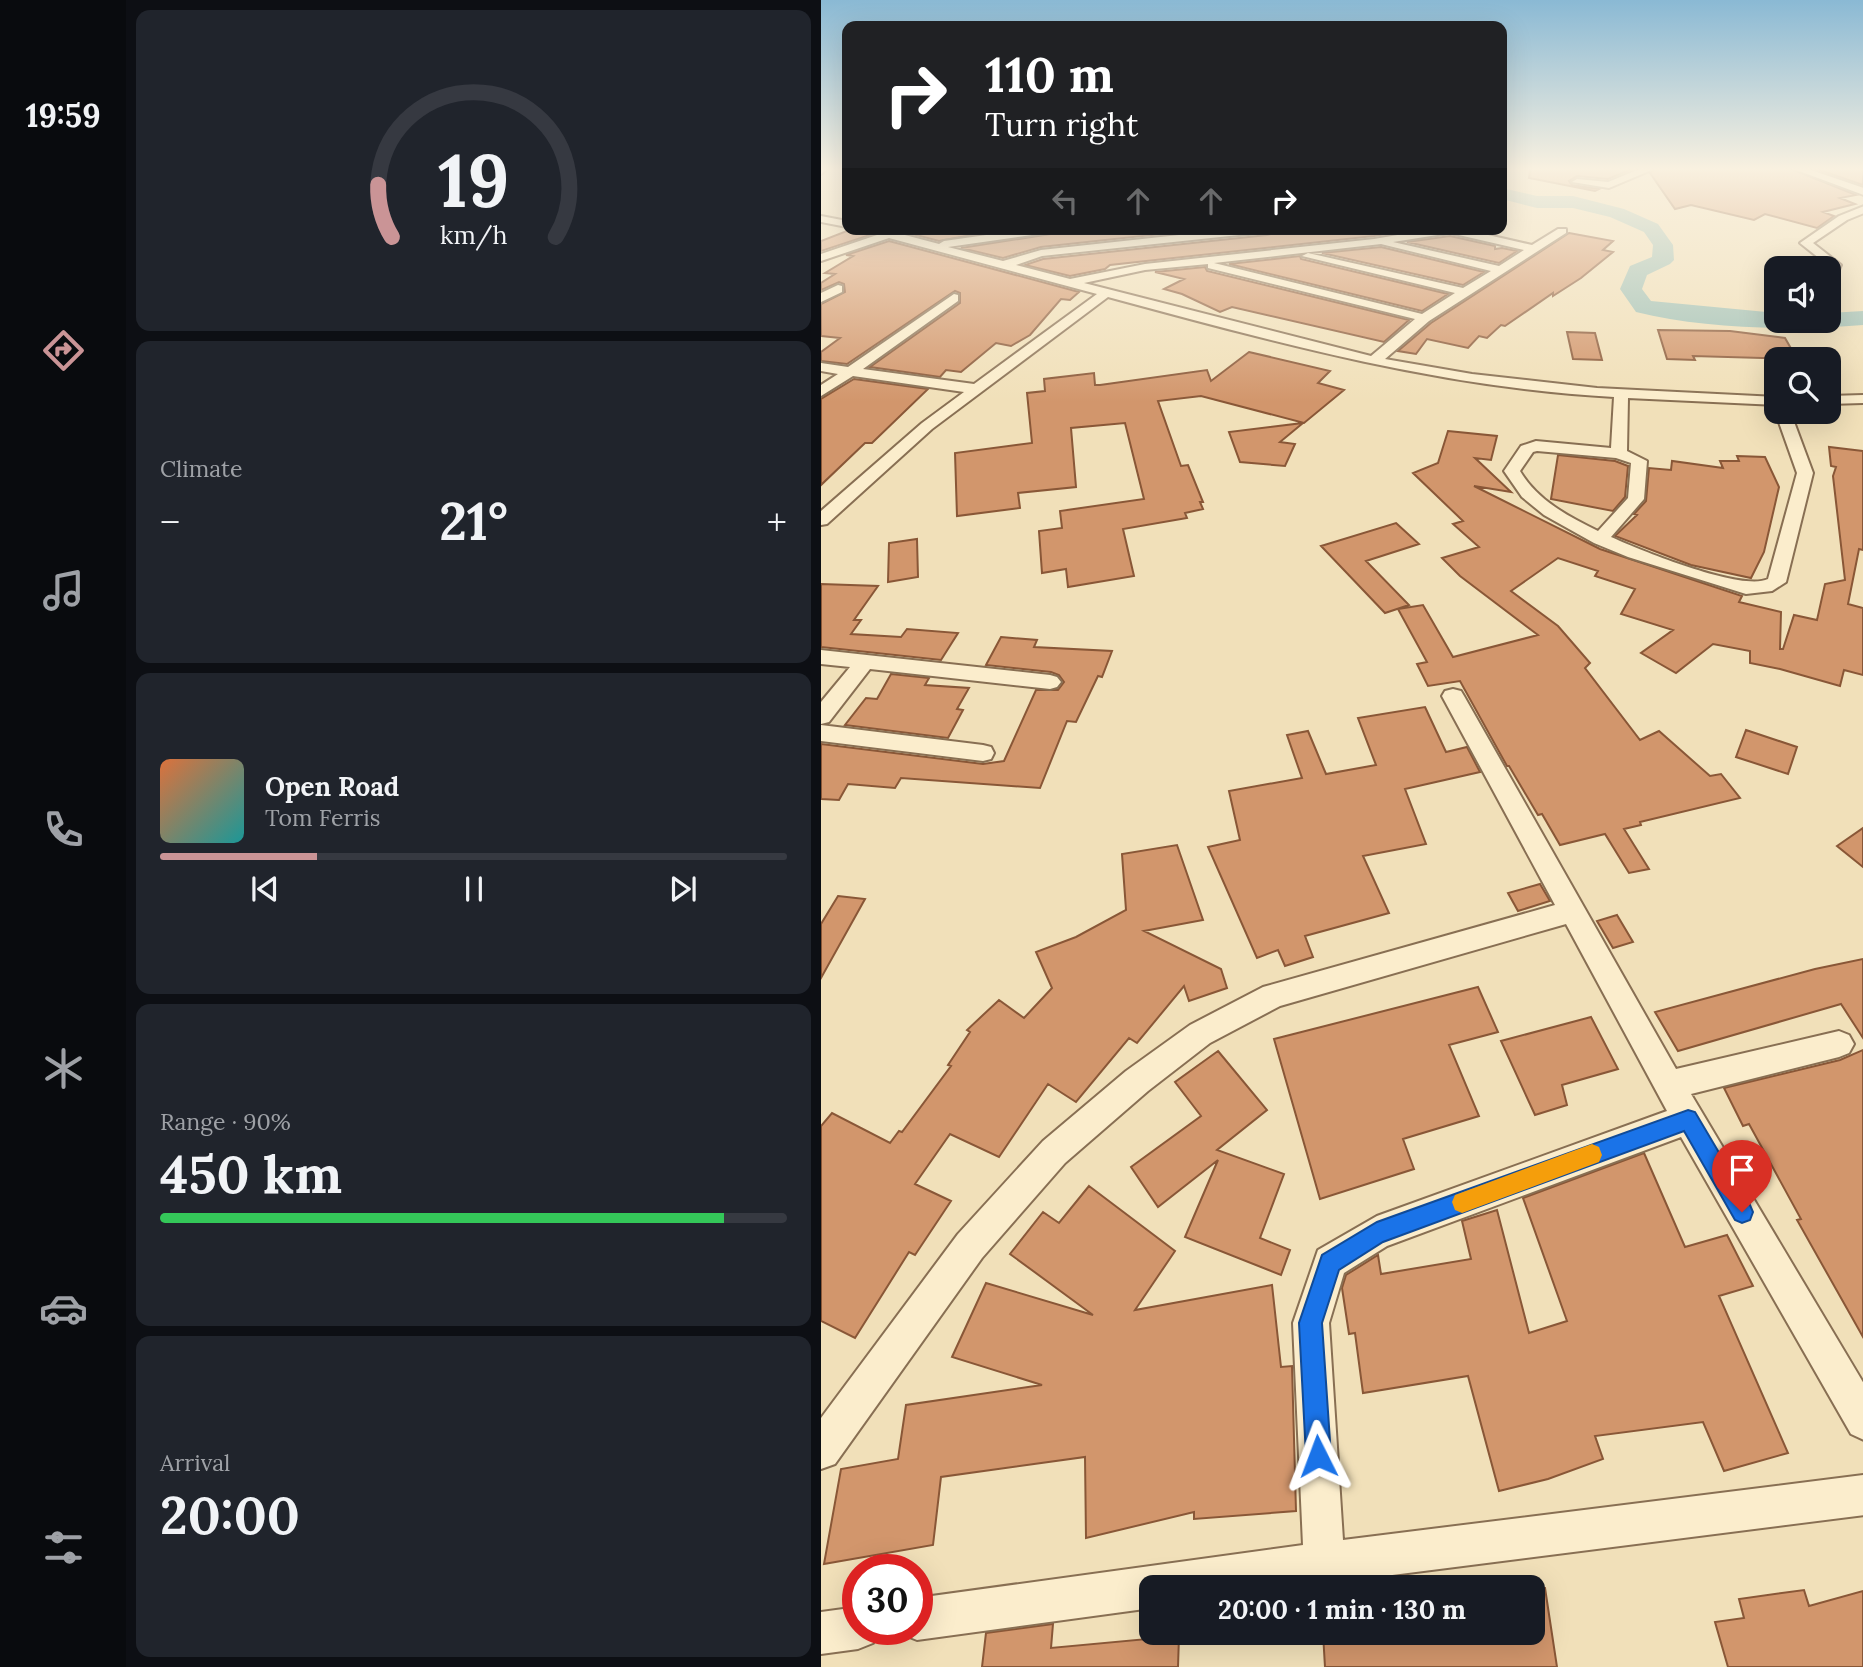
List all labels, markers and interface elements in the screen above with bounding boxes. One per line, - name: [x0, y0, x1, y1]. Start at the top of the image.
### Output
- text: 110 m: [985, 43, 1114, 105]
- icon: right: [870, 49, 961, 140]
- text: 19:59: [25, 95, 101, 136]
- text: Turn right: [985, 104, 1138, 145]
- text: 19: [438, 134, 509, 227]
- icon: left: [1046, 182, 1084, 220]
- icon: ahead: [1119, 182, 1157, 220]
- icon: ahead: [1192, 182, 1230, 220]
- icon: right: [1265, 182, 1303, 220]
- text: km/h: [440, 219, 507, 251]
- map controls: [1764, 256, 1841, 424]
- button: sound: [1764, 256, 1841, 333]
- icon: directions: [39, 326, 88, 375]
- button: search: [1764, 347, 1841, 424]
- text: Climate: [160, 454, 242, 483]
- text: 21°: [439, 488, 508, 554]
- text: −: [160, 498, 180, 546]
- text: +: [767, 498, 787, 546]
- icon: music: [39, 566, 88, 615]
- text: Open Road: [265, 770, 399, 803]
- text: Tom Ferris: [265, 803, 380, 832]
- icon: phone: [39, 805, 88, 854]
- icon: previous: [246, 870, 284, 908]
- icon: pause: [455, 870, 493, 908]
- icon: next: [664, 870, 702, 908]
- icon: climate: [39, 1044, 88, 1093]
- text: Range · 90%: [160, 1107, 291, 1136]
- pin: [1712, 1140, 1772, 1212]
- text: 450 km: [160, 1141, 342, 1207]
- icon: arrive: [1723, 1151, 1761, 1189]
- icon: car: [39, 1284, 88, 1333]
- position arrow: [1281, 1419, 1355, 1493]
- text: Arrival: [160, 1448, 230, 1477]
- text: 20:00: [160, 1482, 300, 1548]
- icon: filters: [39, 1523, 88, 1572]
- speed limit sign: 30: [842, 1554, 933, 1645]
- text: 20:00 · 1 min · 130 m: [1218, 1593, 1466, 1626]

